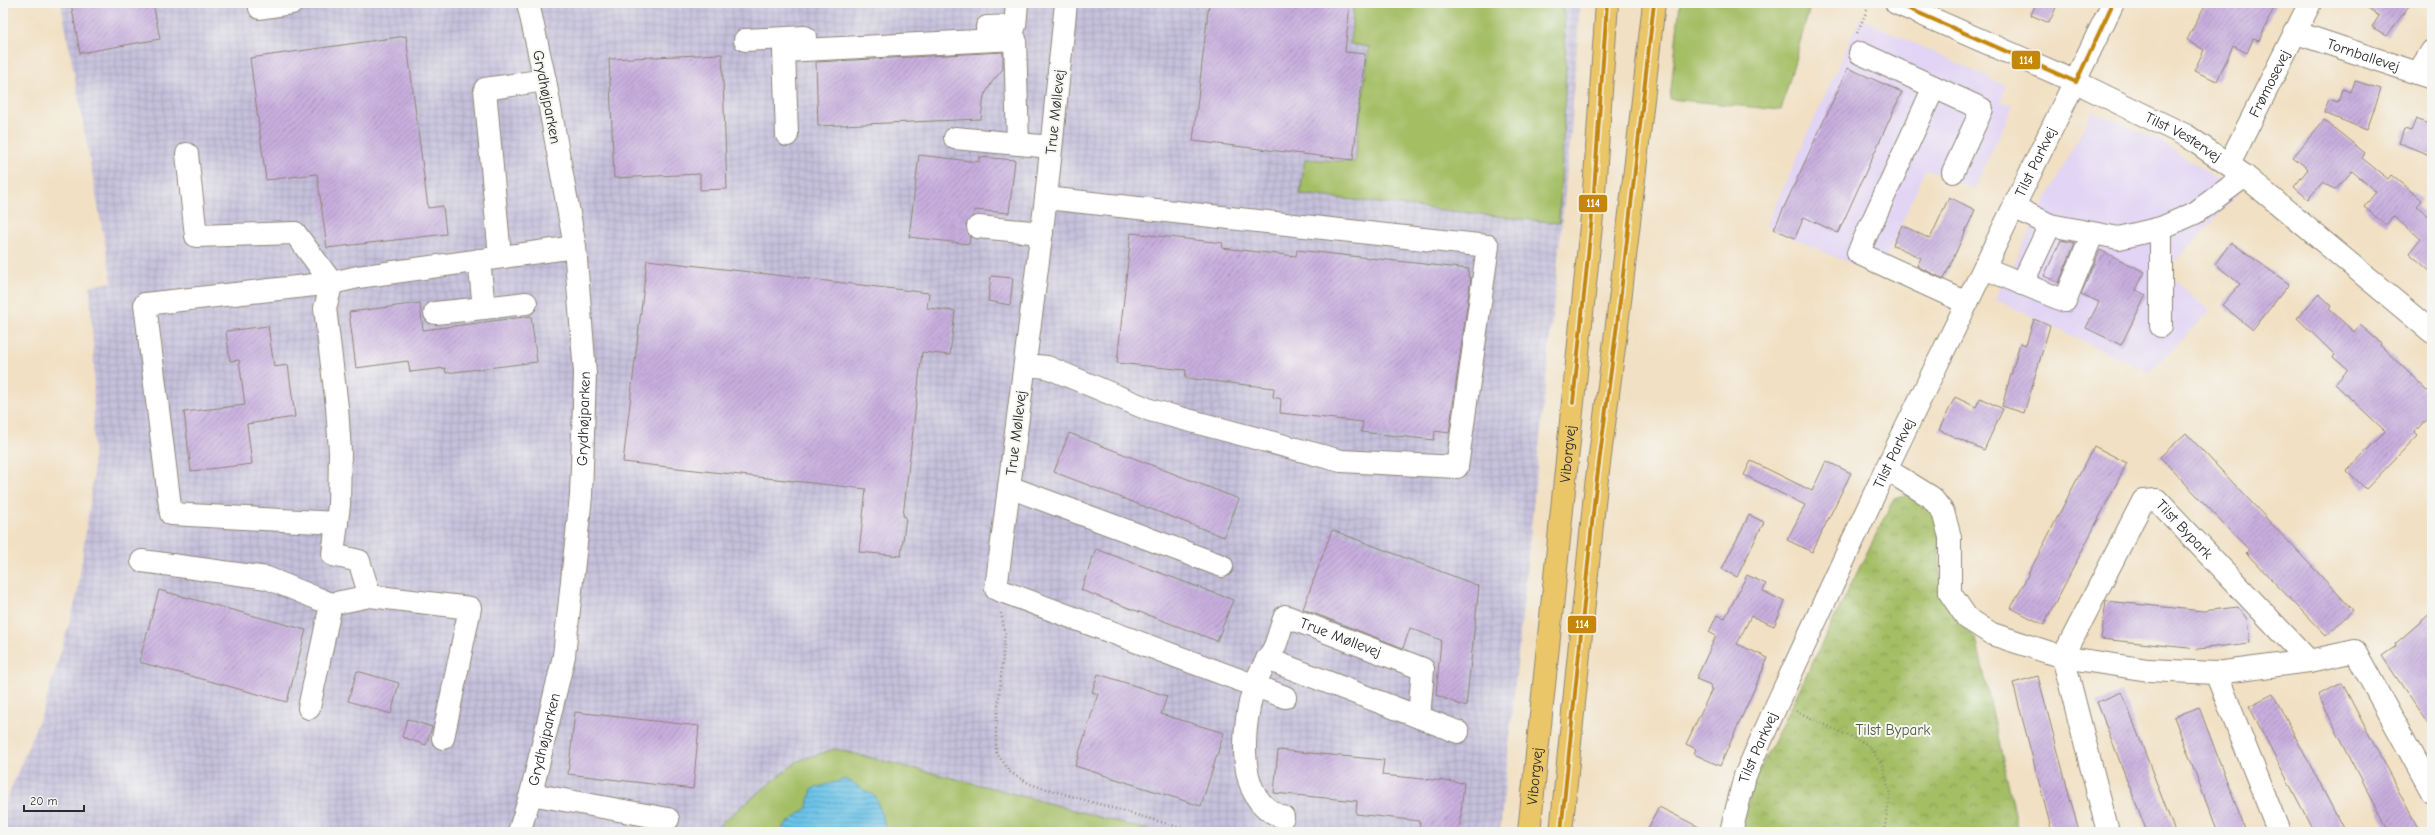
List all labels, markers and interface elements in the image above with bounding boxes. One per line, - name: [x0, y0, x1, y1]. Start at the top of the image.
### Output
- street label: Tornballevej: [2325, 35, 2402, 76]
- street label: Frømosevej: [2245, 47, 2294, 120]
- street label: Grydhøjparken: [529, 49, 565, 145]
- line badge: 114: [2011, 50, 2041, 70]
- text: 114: [2019, 54, 2033, 67]
- street label: True Møllevej: [1042, 68, 1068, 156]
- street label: Tilst Vestervej: [2142, 108, 2225, 166]
- street label: Tilst Parkvej: [2011, 124, 2060, 200]
- line badge: 114: [1578, 194, 1608, 213]
- text: 114: [1586, 197, 1600, 210]
- street label: Grydhøjparken: [573, 371, 594, 466]
- street label: True Møllevej: [1002, 389, 1030, 477]
- street label: Tilst Parkvej: [1869, 415, 1918, 491]
- street label: Viborgvej: [1556, 424, 1580, 484]
- street label: Tilst Bypark: [2152, 496, 2217, 563]
- street label: True Møllevej: [1297, 614, 1384, 661]
- line badge: 114: [1567, 615, 1597, 634]
- text: 114: [1575, 618, 1589, 631]
- street label: Grydhøjparken: [524, 691, 564, 788]
- street label: Tilst Parkvej: [1735, 709, 1781, 785]
- park label: Tilst Bypark: [1856, 721, 1931, 739]
- street label: Viborgvej: [1523, 747, 1547, 806]
- scale bar: [24, 787, 84, 813]
- text: 20 m: [30, 794, 58, 808]

